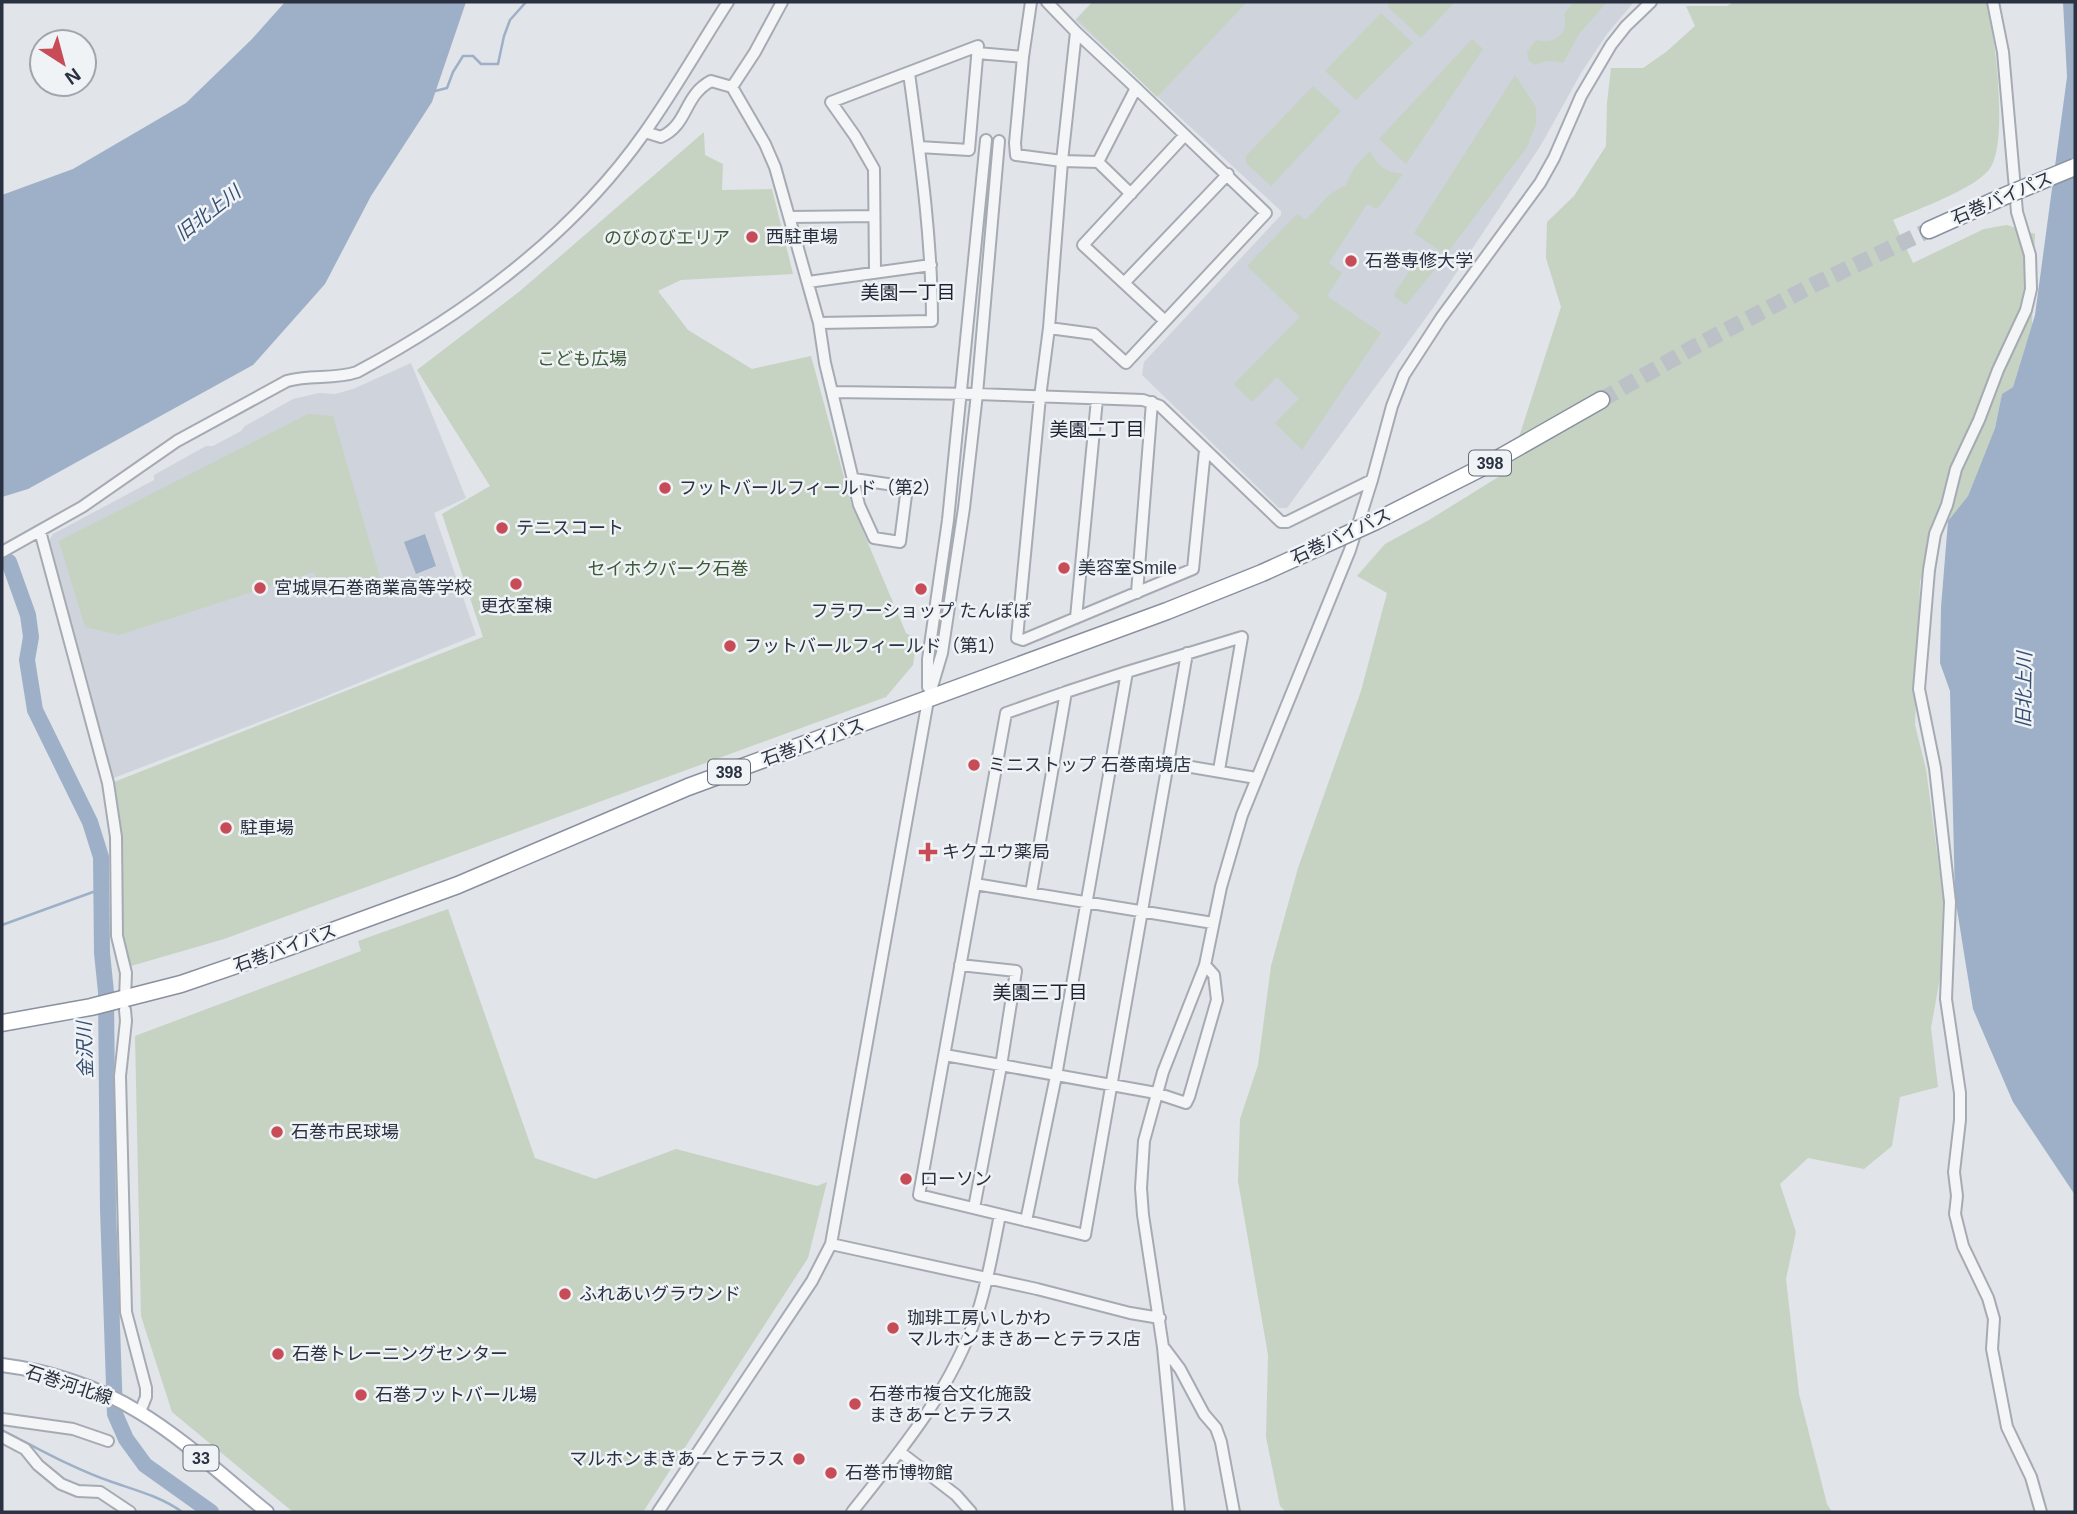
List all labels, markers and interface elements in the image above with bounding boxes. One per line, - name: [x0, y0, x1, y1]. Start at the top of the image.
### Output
- north arrow: [28, 28, 98, 98]
- text: N: [61, 64, 84, 89]
- street label: 石巻バイパス: [1949, 168, 2055, 228]
- water label: 旧北上川: [172, 180, 246, 245]
- place label: 西駐車場: [766, 227, 838, 247]
- park label: のびのびエリア: [604, 228, 730, 248]
- marker: 西駐車場: [744, 229, 760, 245]
- place label: 石巻専修大学: [1365, 251, 1473, 271]
- marker: 石巻専修大学: [1343, 253, 1359, 269]
- district label: 美園一丁目: [860, 282, 956, 303]
- park label: こども広場: [537, 349, 627, 369]
- district label: 美園二丁目: [1049, 419, 1145, 440]
- road number: 398: [1469, 450, 1511, 476]
- place label: フットバールフィールド（第2）: [679, 478, 941, 498]
- marker: フットバールフィールド（第2）: [657, 480, 673, 496]
- street label: 石巻バイパス: [1288, 504, 1394, 568]
- place label: テニスコート: [516, 518, 624, 538]
- marker: テニスコート: [494, 520, 510, 536]
- place label: 美容室Smile: [1078, 558, 1177, 578]
- park label: セイホクパーク石巻: [587, 559, 749, 579]
- marker: 美容室Smile: [1056, 560, 1072, 576]
- marker: 更衣室棟: [508, 576, 524, 592]
- place label: 宮城県石巻商業高等学校: [274, 578, 472, 598]
- marker: 宮城県石巻商業高等学校: [252, 580, 268, 596]
- marker: フラワーショップ たんぽぽ: [913, 581, 929, 597]
- place label: 更衣室棟: [480, 596, 552, 616]
- place label: フラワーショップ たんぽぽ: [811, 601, 1031, 621]
- place label: フットバールフィールド（第1）: [744, 636, 1006, 656]
- marker: フットバールフィールド（第1）: [722, 638, 738, 654]
- water label: 旧北上川: [2013, 650, 2035, 728]
- street label: 石巻バイパス: [759, 714, 867, 770]
- place label: ミニストップ 石巻南境店: [988, 755, 1191, 775]
- marker: ミニストップ 石巻南境店: [966, 757, 982, 773]
- road number: 398: [708, 760, 750, 785]
- place label: 駐車場: [240, 818, 294, 838]
- marker: 駐車場: [218, 820, 234, 836]
- place label: キクユウ薬局: [942, 842, 1050, 862]
- marker: キクユウ薬局: [920, 844, 936, 860]
- street label: 石巻バイパス: [231, 920, 339, 976]
- district label: 美園三丁目: [992, 982, 1088, 1003]
- water label: 金沢川: [73, 1019, 96, 1079]
- place label: 石巻市民球場: [291, 1122, 399, 1142]
- marker: 石巻市民球場: [269, 1124, 285, 1140]
- place label: ローソン: [920, 1169, 992, 1189]
- marker: ローソン: [898, 1171, 914, 1187]
- place label: ふれあいグラウンド: [579, 1284, 741, 1304]
- marker: ふれあいグラウンド: [557, 1286, 573, 1302]
- place label: 珈琲工房いしかわ マルホンまきあーとテラス店: [907, 1308, 1141, 1349]
- marker: 珈琲工房いしかわ マルホンまきあーとテラス店: [885, 1320, 901, 1336]
- place label: 石巻トレーニングセンター: [292, 1344, 508, 1364]
- marker: 石巻トレーニングセンター: [270, 1346, 286, 1362]
- street label: 石巻河北線: [23, 1362, 115, 1408]
- place label: 石巻市複合文化施設 まきあーとテラス: [869, 1384, 1031, 1425]
- place label: 石巻フットバール場: [375, 1385, 537, 1405]
- marker: 石巻フットバール場: [353, 1387, 369, 1403]
- marker: 石巻市複合文化施設 まきあーとテラス: [847, 1396, 863, 1412]
- road number: 33: [184, 1446, 218, 1470]
- place label: マルホンまきあーとテラス: [569, 1449, 785, 1469]
- marker: マルホンまきあーとテラス: [791, 1451, 807, 1467]
- place label: 石巻市博物館: [845, 1463, 953, 1483]
- marker: 石巻市博物館: [823, 1465, 839, 1481]

